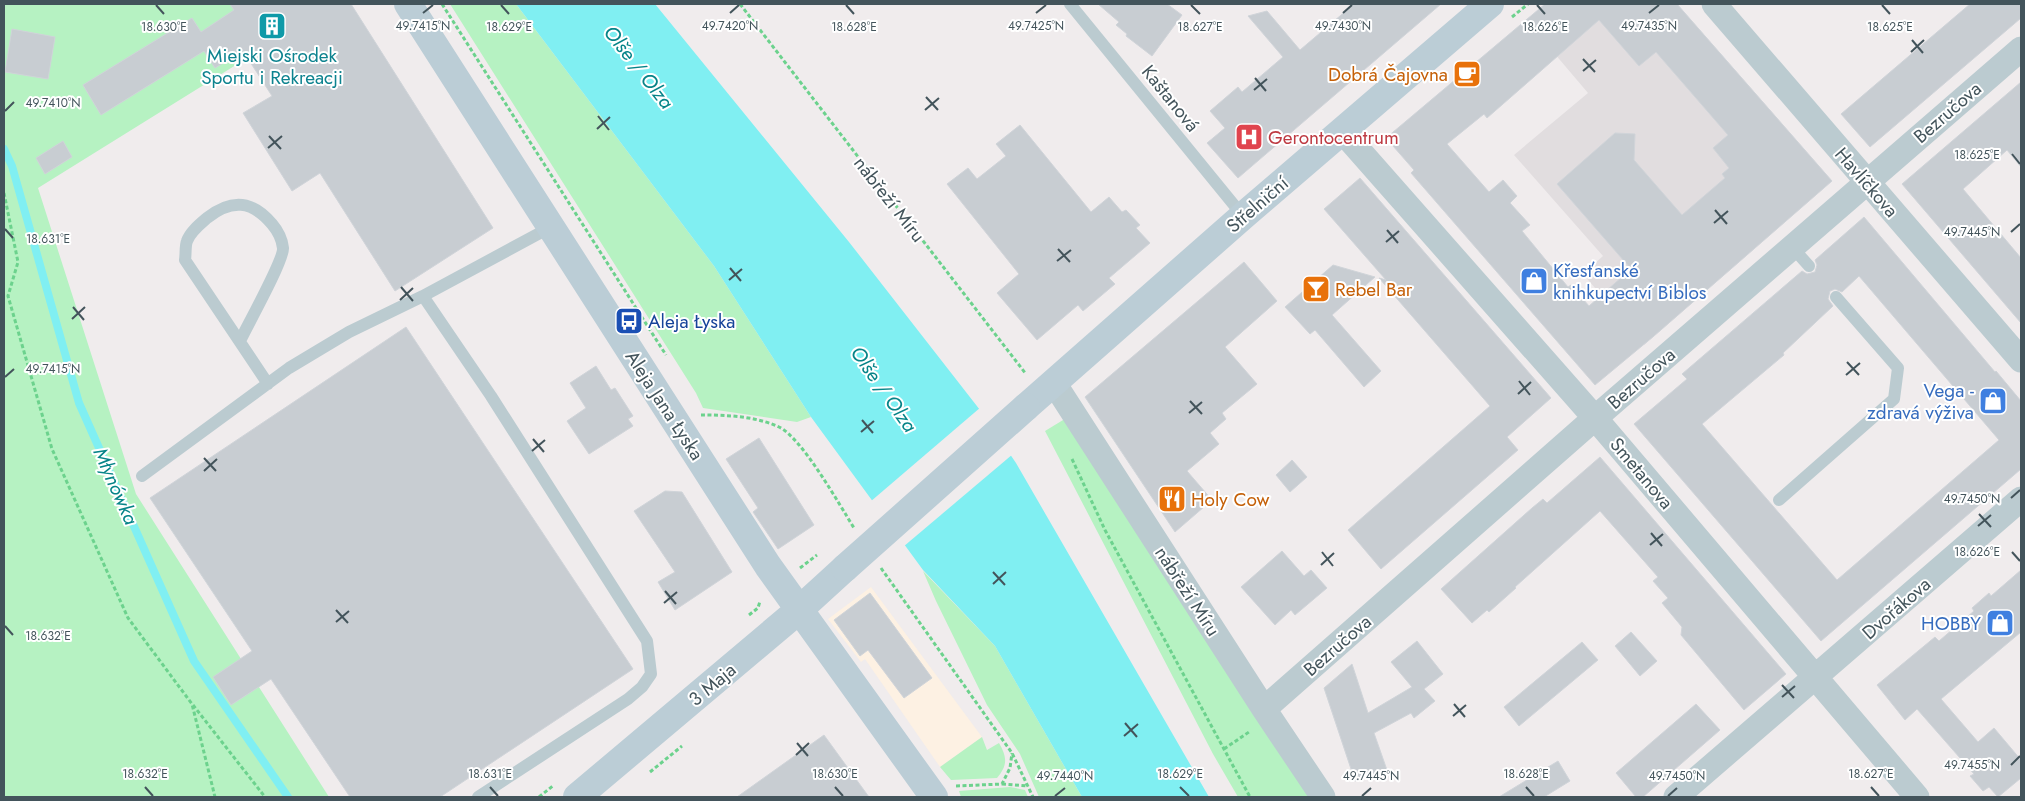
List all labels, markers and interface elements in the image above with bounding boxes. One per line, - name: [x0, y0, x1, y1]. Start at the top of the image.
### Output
- building icon: Miejski Ośrodek Sportu i Rekreacji: [257, 11, 287, 41]
- text: 49.7415°N: [396, 17, 450, 35]
- text: 49.7420°N: [702, 17, 758, 35]
- text: 49.7425°N: [1008, 17, 1064, 35]
- text: 49.7430°N: [1315, 17, 1371, 35]
- text: 49.7435°N: [1621, 17, 1677, 35]
- text: 18.630°E: [141, 18, 187, 36]
- text: 18.629°E: [486, 18, 532, 36]
- text: 18.628°E: [831, 18, 877, 36]
- text: 18.627°E: [1177, 18, 1223, 36]
- text: 18.626°E: [1522, 18, 1568, 36]
- text: 18.625°E: [1867, 18, 1913, 36]
- water label: Olše / Olza: [597, 19, 681, 115]
- place label: Miejski Ośrodek Sportu i Rekreacji: [201, 42, 343, 91]
- street label: Kaštanová: [1135, 59, 1206, 137]
- cafe icon: Dobrá Čajovna: [1452, 59, 1482, 89]
- place label: Dobrá Čajovna: [1328, 61, 1448, 88]
- street label: Bezručova: [1908, 75, 1987, 149]
- text: 49.7410°N: [25, 94, 81, 112]
- hospital icon: Gerontocentrum: [1234, 122, 1264, 152]
- place label: Gerontocentrum: [1268, 124, 1399, 151]
- street label: Havlíčkova: [1829, 141, 1905, 223]
- text: 18.625°E: [1954, 146, 2000, 164]
- street label: nábřeží Míru: [847, 151, 932, 248]
- street label: Střelniční: [1220, 169, 1295, 239]
- text: 49.7445°N: [1944, 223, 2000, 241]
- text: 18.631°E: [26, 230, 70, 248]
- place label: Křesťanské knihkupectví Biblos: [1553, 257, 1707, 306]
- shop icon: Křesťanské knihkupectví Biblos: [1519, 266, 1549, 296]
- bar icon: Rebel Bar: [1301, 274, 1331, 304]
- place label: Rebel Bar: [1335, 276, 1413, 303]
- bus stop icon: Aleja Łyska: [614, 306, 644, 336]
- place label: Aleja Łyska: [648, 308, 735, 335]
- water label: Olše / Olza: [843, 340, 924, 438]
- street label: Bezručova: [1602, 341, 1681, 415]
- street label: Aleja Jana Łyska: [619, 345, 710, 465]
- text: 49.7415°N: [26, 360, 80, 378]
- place label: Vega - zdravá výživa: [1867, 377, 1974, 426]
- shop icon: Vega - zdravá výživa: [1978, 386, 2008, 416]
- street label: Smetanova: [1604, 432, 1680, 515]
- water label: Młynówka: [86, 443, 145, 530]
- restaurant icon: Holy Cow: [1157, 484, 1187, 514]
- place label: Holy Cow: [1191, 486, 1269, 513]
- text: 49.7450°N: [1944, 490, 2000, 508]
- street label: nábřeží Míru: [1148, 541, 1227, 642]
- text: 18.626°E: [1954, 543, 2000, 561]
- street label: Dvořákova: [1856, 571, 1937, 646]
- street label: Bezručova: [1298, 608, 1377, 682]
- shop icon: HOBBY: [1985, 608, 2015, 638]
- place label: HOBBY: [1921, 610, 1981, 637]
- text: 18.632°E: [25, 627, 71, 645]
- street label: 3 Maja: [683, 657, 742, 712]
- text: 49.7455°N: [1944, 756, 2000, 774]
- text: 18.632°E: [122, 765, 168, 783]
- text: 18.631°E: [468, 765, 512, 783]
- text: 18.630°E: [812, 765, 858, 783]
- text: 18.629°E: [1157, 765, 1203, 783]
- text: 18.628°E: [1503, 765, 1549, 783]
- text: 18.627°E: [1848, 765, 1894, 783]
- text: 49.7440°N: [1037, 767, 1093, 785]
- text: 49.7445°N: [1343, 767, 1399, 785]
- text: 49.7450°N: [1649, 767, 1705, 785]

